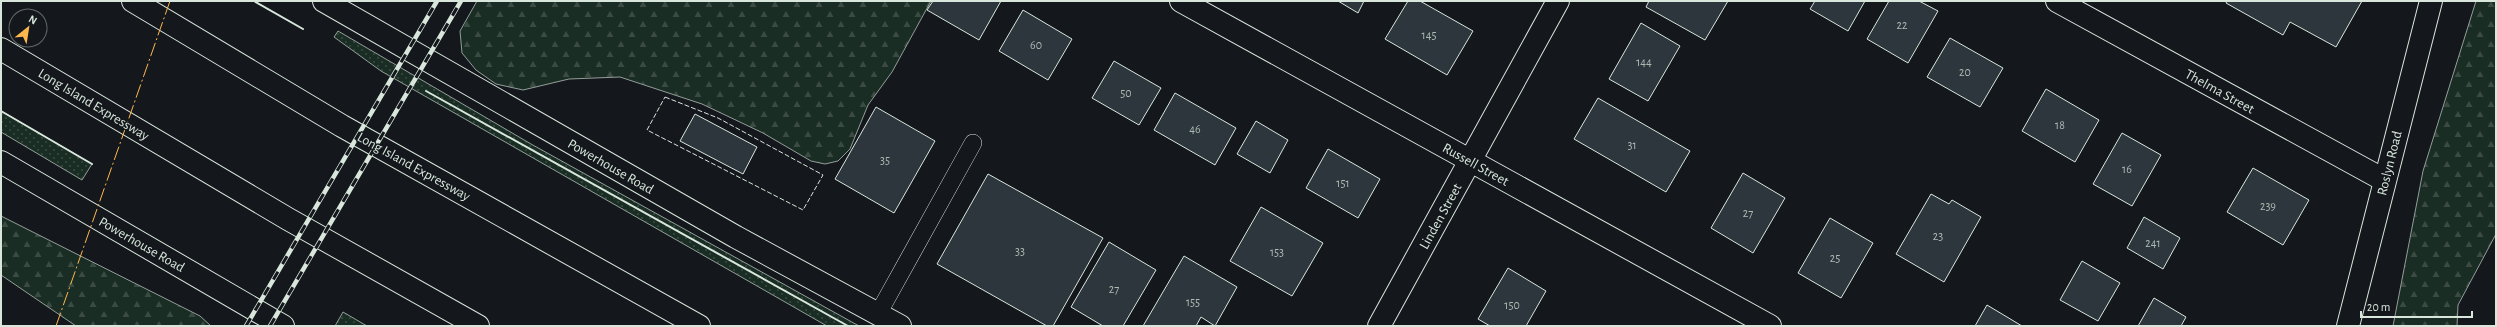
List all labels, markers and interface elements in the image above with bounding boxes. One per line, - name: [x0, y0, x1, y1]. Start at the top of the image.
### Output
- north arrow: [8, 8, 48, 48]
- text: N: [27, 13, 39, 26]
- house number: 22: [1897, 19, 1908, 31]
- house number: 145: [1422, 29, 1436, 41]
- house number: 60: [1030, 39, 1042, 51]
- house number: 144: [1636, 56, 1652, 68]
- street label: Long Island Expressway: [36, 66, 151, 143]
- house number: 20: [1959, 66, 1971, 78]
- street label: Thelma Street: [2183, 67, 2257, 117]
- house number: 50: [1120, 87, 1132, 99]
- house number: 18: [2055, 119, 2065, 131]
- house number: 46: [1189, 123, 1201, 135]
- street label: Roslyn Road: [2375, 129, 2405, 197]
- street label: Long Island Expressway: [355, 130, 472, 204]
- street label: Powerhouse Road: [565, 137, 656, 197]
- house number: 31: [1627, 139, 1637, 151]
- street label: Russell Street: [1440, 141, 1512, 189]
- house number: 35: [880, 154, 890, 166]
- house number: 16: [2122, 163, 2132, 175]
- house number: 151: [1336, 177, 1350, 189]
- street label: Linden Street: [1417, 181, 1465, 252]
- house number: 239: [2260, 200, 2276, 212]
- house number: 27: [1743, 207, 1753, 219]
- street label: Powerhouse Road: [96, 215, 187, 275]
- house number: 23: [1933, 230, 1943, 242]
- house number: 241: [2145, 237, 2161, 249]
- house number: 33: [1015, 245, 1025, 257]
- house number: 153: [1270, 246, 1284, 258]
- house number: 25: [1830, 252, 1840, 264]
- house number: 27: [1109, 283, 1119, 295]
- scale bar: [2361, 293, 2472, 319]
- house number: 155: [1186, 296, 1200, 308]
- house number: 150: [1504, 299, 1520, 311]
- text: 20 m: [2367, 301, 2390, 313]

